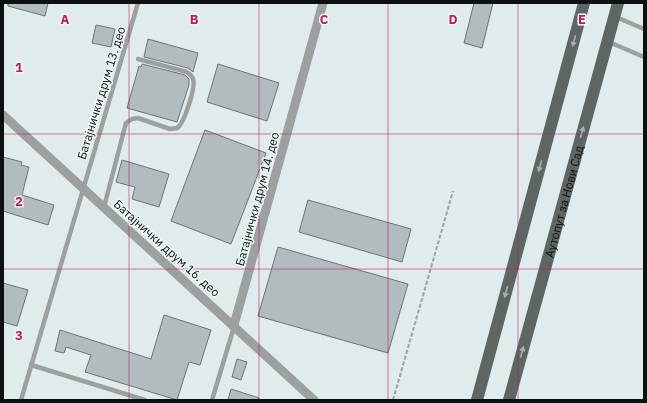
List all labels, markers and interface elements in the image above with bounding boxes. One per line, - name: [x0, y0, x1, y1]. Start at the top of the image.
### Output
- text: A: [61, 11, 70, 28]
- text: B: [190, 11, 199, 28]
- text: C: [320, 11, 329, 28]
- text: D: [448, 11, 458, 28]
- text: E: [578, 11, 586, 28]
- street label: Батајнички друм 13. део: [74, 25, 128, 161]
- one-way arrow: [571, 35, 577, 47]
- text: 1: [15, 59, 23, 76]
- one-way arrow: [580, 126, 586, 138]
- street label: Батајнички друм 14. део: [232, 130, 282, 268]
- street label: Аутопут за Нови Сад: [541, 144, 586, 259]
- one-way arrow: [537, 160, 543, 172]
- text: 2: [15, 193, 23, 210]
- street label: Батајнички друм 16. део: [111, 196, 223, 300]
- one-way arrow: [503, 286, 509, 298]
- text: 3: [15, 327, 23, 344]
- one-way arrow: [519, 346, 525, 358]

